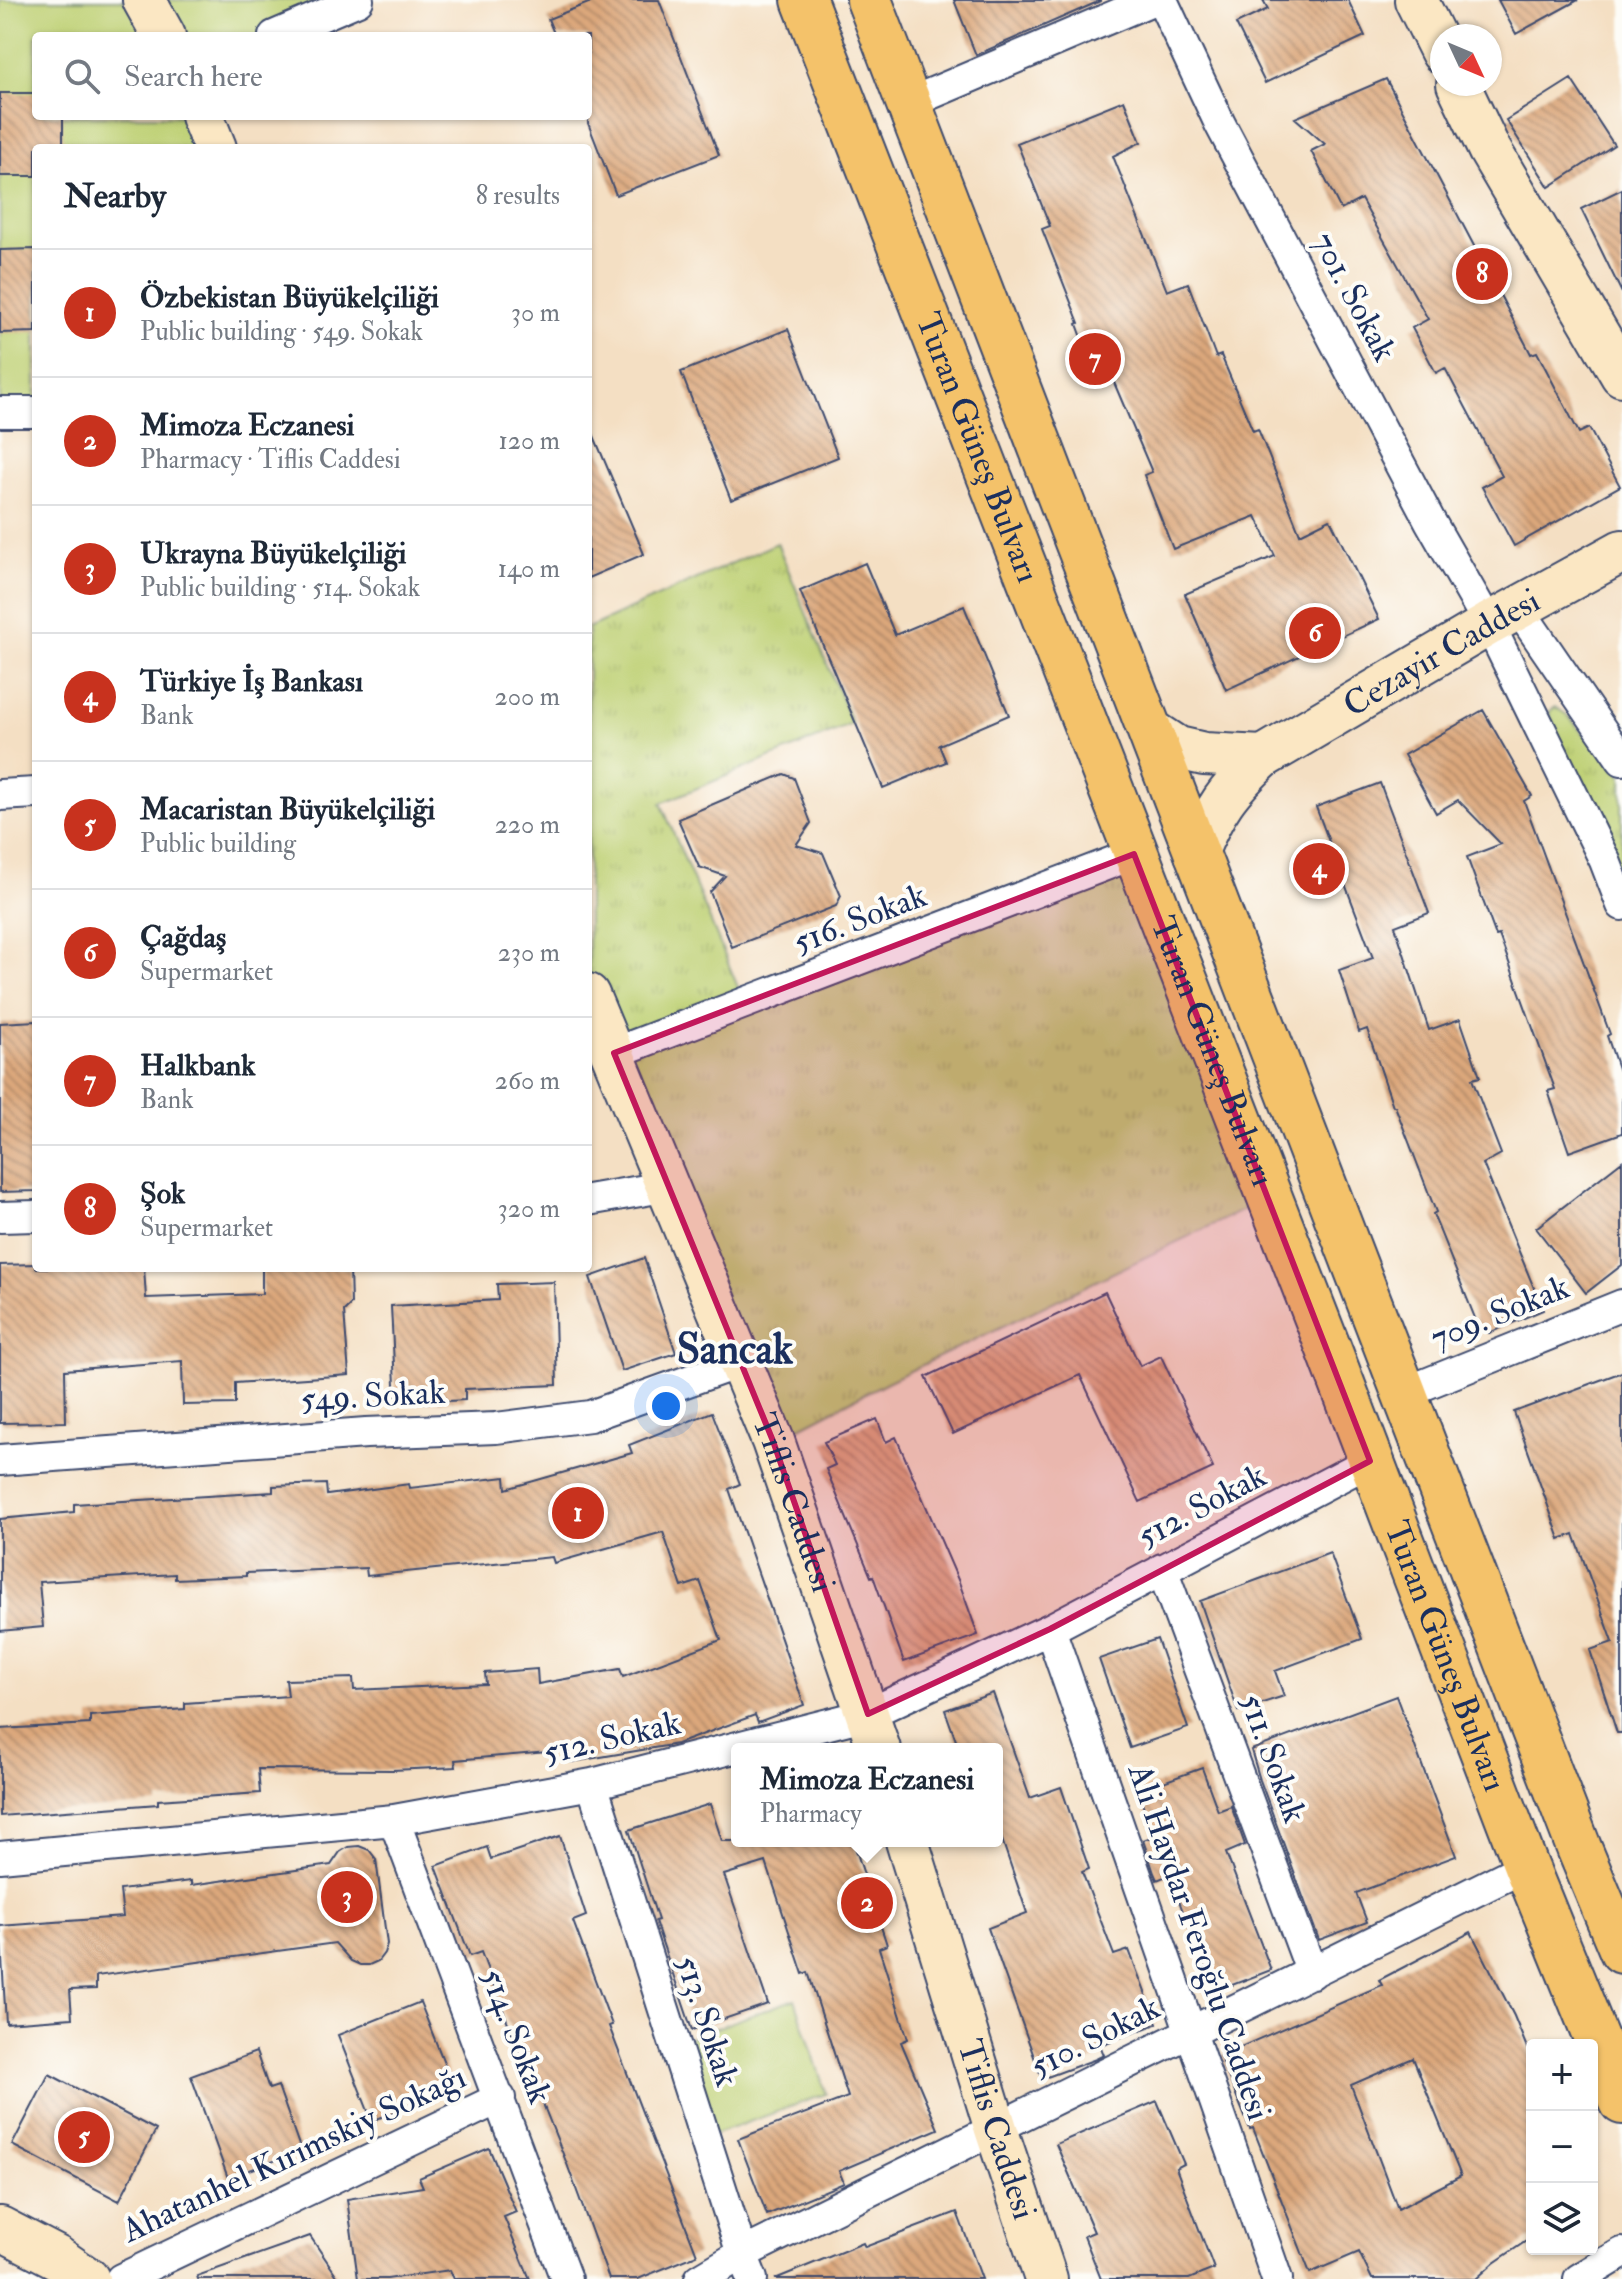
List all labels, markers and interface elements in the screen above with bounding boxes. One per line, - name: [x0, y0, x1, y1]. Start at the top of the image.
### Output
- north arrow: [1430, 24, 1502, 96]
- search box: [32, 32, 592, 120]
- icon: search: [60, 54, 104, 98]
- text: Search here: [124, 58, 263, 95]
- text: Nearby: [64, 175, 166, 218]
- text: 8 results: [476, 180, 560, 212]
- street label: 701. Sokak: [1302, 225, 1406, 369]
- pin: 8: [1456, 244, 1508, 304]
- text: Özbekistan Büyükelçiliği: [140, 279, 439, 316]
- text: 1: [85, 297, 95, 329]
- text: 30 m: [511, 297, 560, 329]
- street label: Turan Güneş Bulvarı: [906, 306, 1050, 588]
- text: Public building · 549. Sokak: [140, 316, 423, 348]
- pin: 7: [1069, 329, 1121, 389]
- text: Mimoza Eczanesi: [140, 407, 355, 444]
- text: 2: [83, 425, 97, 457]
- text: 120 m: [499, 425, 560, 457]
- text: Pharmacy · Tiflis Caddesi: [140, 444, 401, 476]
- text: Ukrayna Büyükelçiliği: [140, 535, 406, 572]
- text: 3: [85, 553, 95, 585]
- text: 140 m: [498, 553, 560, 585]
- text: Public building · 514. Sokak: [140, 572, 420, 604]
- street label: Cezayir Caddesi: [1335, 579, 1547, 726]
- pin: 6: [1289, 603, 1341, 663]
- text: Türkiye İş Bankası: [140, 663, 363, 700]
- text: 4: [83, 681, 97, 713]
- text: 200 m: [495, 681, 560, 713]
- text: Bank: [140, 700, 194, 732]
- text: Macaristan Büyükelçiliği: [140, 791, 435, 828]
- text: 5: [84, 809, 96, 841]
- text: 220 m: [495, 809, 560, 841]
- text: Public building: [140, 828, 296, 860]
- pin: 4: [1293, 839, 1345, 899]
- street label: 516. Sokak: [787, 874, 933, 964]
- street label: Turan Güneş Bulvarı: [1141, 910, 1285, 1192]
- text: Çağdaş: [140, 919, 226, 956]
- text: 6: [83, 937, 97, 969]
- text: 230 m: [498, 937, 560, 969]
- text: Supermarket: [140, 956, 273, 988]
- text: Halkbank: [140, 1047, 256, 1084]
- text: 7: [84, 1065, 96, 1097]
- text: 260 m: [495, 1065, 560, 1097]
- text: Bank: [140, 1084, 194, 1116]
- text: Şok: [140, 1175, 185, 1212]
- text: 8: [84, 1193, 96, 1225]
- text: 320 m: [498, 1193, 560, 1225]
- text: Supermarket: [140, 1212, 273, 1244]
- street label: 709. Sokak: [1424, 1266, 1576, 1360]
- district label: Sancak: [677, 1324, 794, 1376]
- street label: 549. Sokak: [299, 1371, 447, 1421]
- your location: [646, 1386, 686, 1426]
- street label: Tiflis Caddesi: [742, 1407, 845, 1598]
- street label: 512. Sokak: [1130, 1454, 1274, 1558]
- pin: 1: [552, 1483, 604, 1543]
- street label: Turan Güneş Bulvarı: [1375, 1515, 1517, 1797]
- street label: 511. Sokak: [1230, 1688, 1316, 1828]
- street label: 512. Sokak: [539, 1701, 685, 1775]
- popup: [731, 1743, 1003, 1847]
- street label: Ali Haydar Feroğlu Caddesi: [1117, 1757, 1280, 2126]
- text: Mimoza Eczanesi: [760, 1761, 974, 1798]
- text: Pharmacy: [760, 1798, 862, 1830]
- pin: 3: [321, 1867, 373, 1927]
- pin: 2: [841, 1873, 893, 1933]
- street label: 513. Sokak: [666, 1950, 748, 2092]
- street label: 514. Sokak: [471, 1962, 561, 2110]
- street label: 510. Sokak: [1023, 1986, 1167, 2088]
- street label: Tiflis Caddesi: [948, 2034, 1046, 2225]
- map controls: [1526, 2039, 1598, 2255]
- button: +: [1526, 2039, 1598, 2111]
- street label: Ahatanhel Kırımskiy Sokağı: [114, 2055, 473, 2253]
- pin: 5: [58, 2107, 110, 2167]
- button: −: [1526, 2111, 1598, 2183]
- button: layers: [1526, 2183, 1598, 2255]

